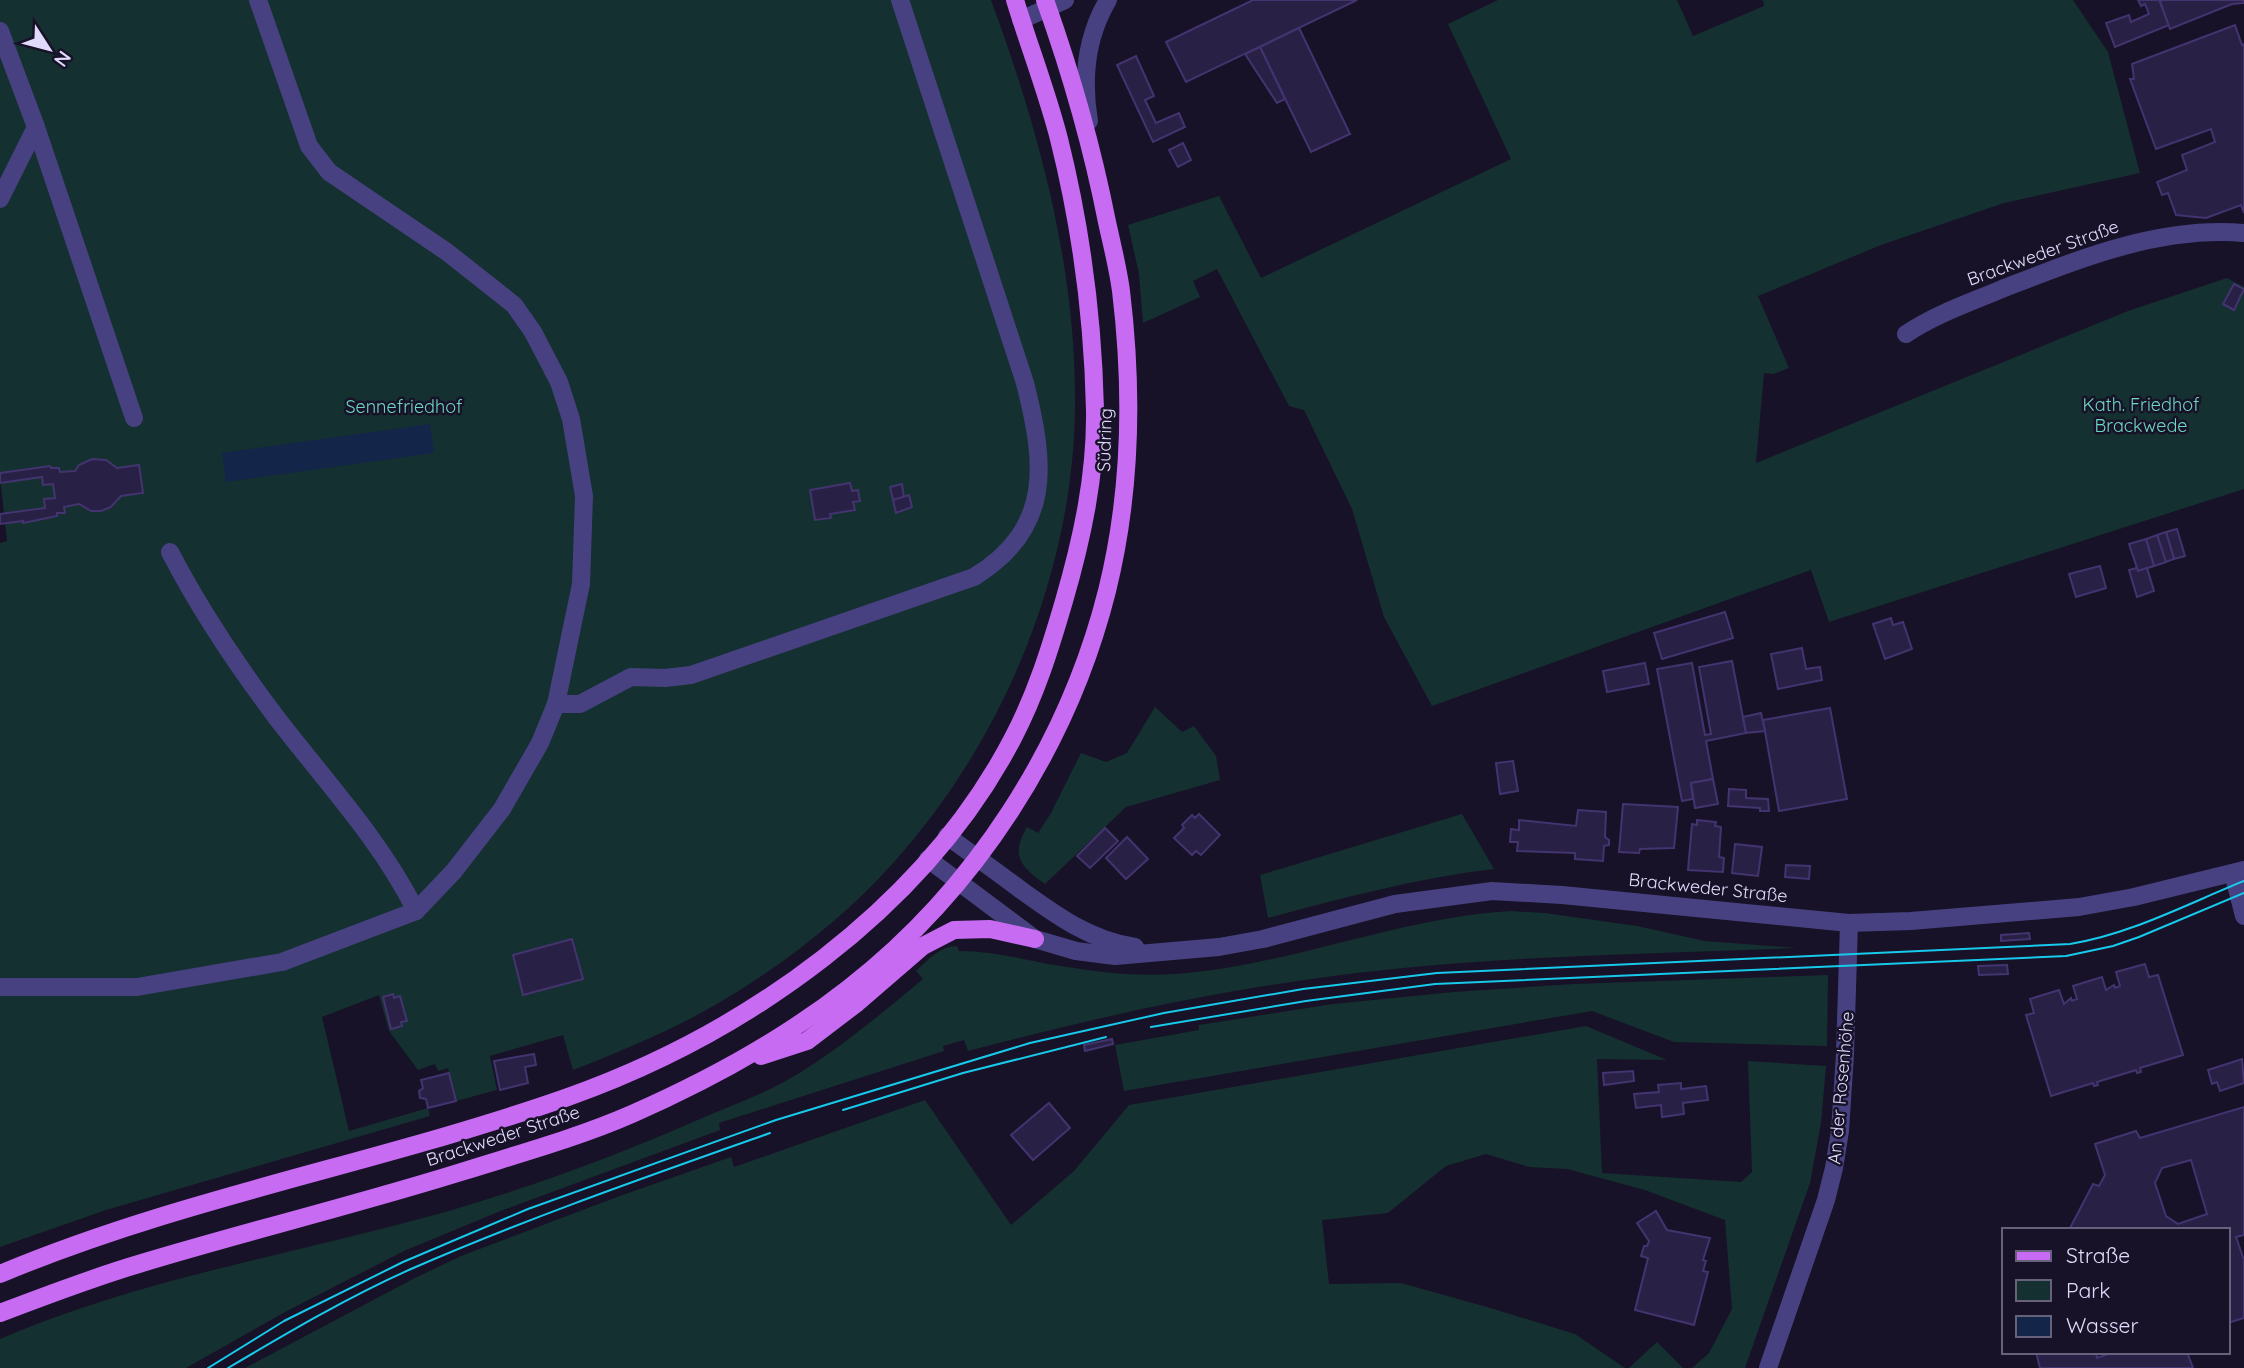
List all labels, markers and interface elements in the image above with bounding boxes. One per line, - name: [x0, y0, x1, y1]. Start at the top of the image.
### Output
- north arrow: [14, 14, 84, 84]
- text: N: [49, 46, 77, 72]
- street label: Brackweder Straße: [1964, 214, 2122, 291]
- park label: Kath. Friedhof Brackwede: [2082, 393, 2200, 437]
- park label: Sennefriedhof: [345, 395, 463, 418]
- street label: Südring: [1092, 408, 1117, 472]
- street label: Brackweder Straße: [1627, 868, 1789, 907]
- street label: An der Rosenhöhe: [1822, 1011, 1859, 1165]
- street label: Brackweder Straße: [423, 1100, 582, 1171]
- legend: [2002, 1228, 2230, 1354]
- text: Straße: [2066, 1242, 2130, 1268]
- text: Park: [2066, 1277, 2110, 1303]
- text: Wasser: [2066, 1312, 2138, 1338]

